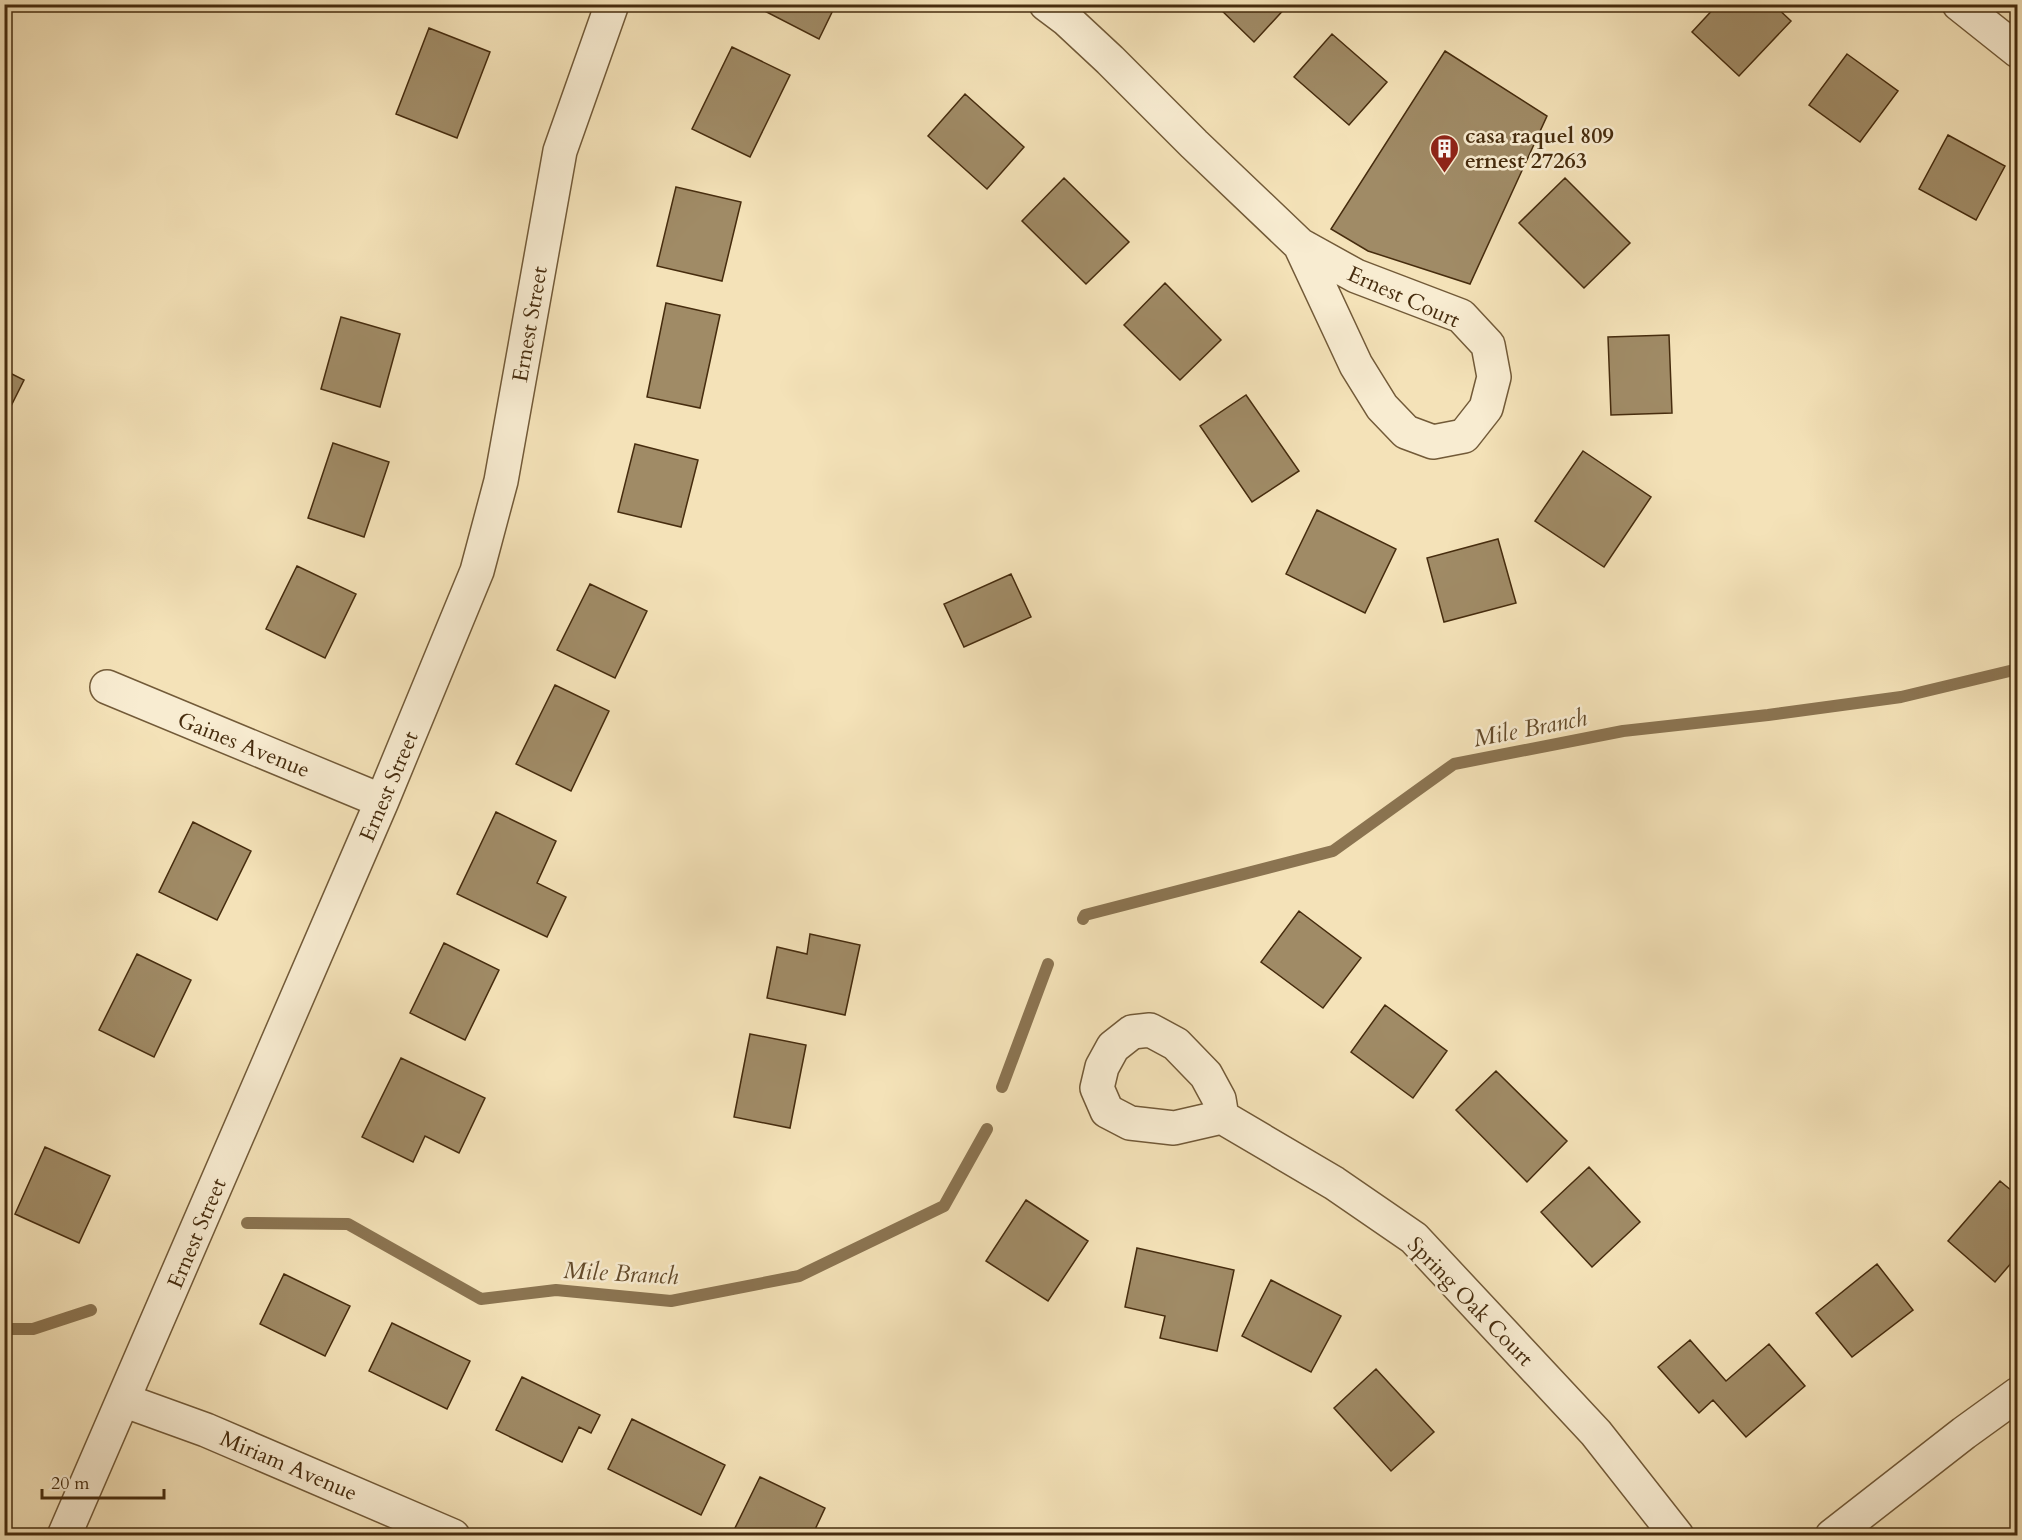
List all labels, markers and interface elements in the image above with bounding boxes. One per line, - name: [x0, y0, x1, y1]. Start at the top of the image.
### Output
- place label: casa raquel 809 ernest 27263: [1465, 121, 1614, 176]
- building icon: casa raquel 809 ernest 27263: [1428, 132, 1460, 174]
- street label: Ernest Court: [1343, 259, 1465, 335]
- street label: Ernest Street: [505, 264, 555, 385]
- water label: Mile Branch: [1470, 701, 1590, 756]
- street label: Gaines Avenue: [173, 705, 314, 785]
- street label: Ernest Street: [352, 727, 426, 846]
- street label: Ernest Street: [160, 1174, 234, 1293]
- street label: Spring Oak Court: [1401, 1230, 1540, 1373]
- water label: Mile Branch: [563, 1254, 680, 1293]
- street label: Miriam Avenue: [215, 1423, 362, 1508]
- scale bar: [42, 1462, 164, 1500]
- text: 20 m: [51, 1471, 90, 1496]

